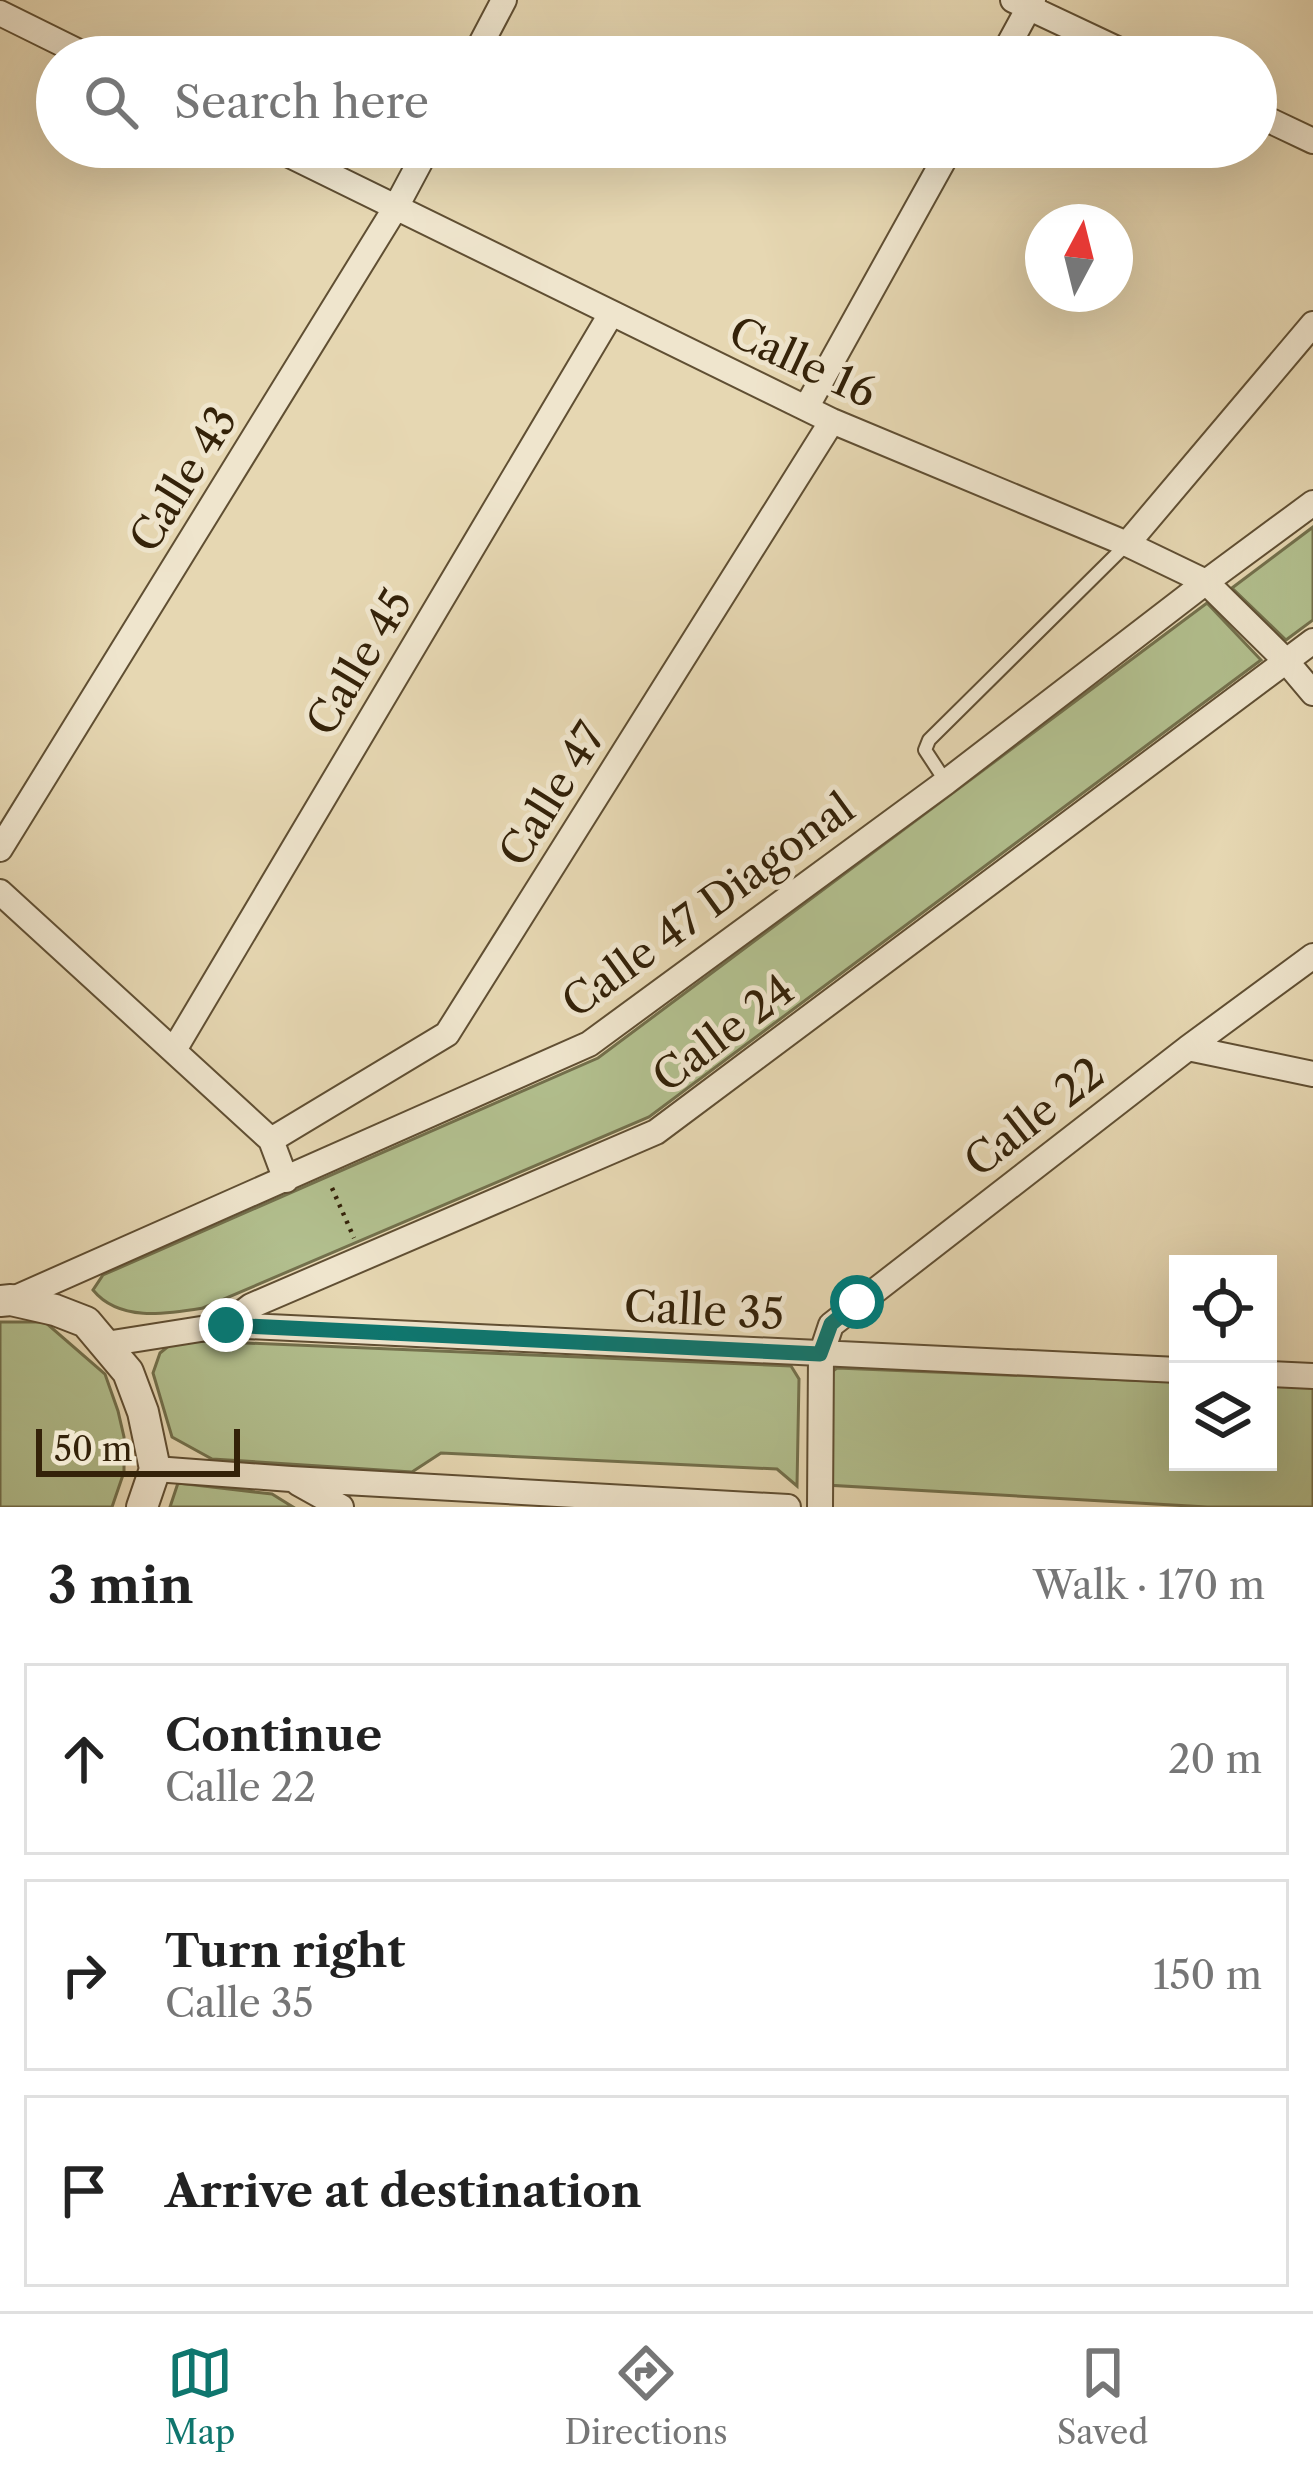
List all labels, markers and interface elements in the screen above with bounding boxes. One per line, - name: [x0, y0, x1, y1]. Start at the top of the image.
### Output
- search box: [36, 36, 1277, 168]
- icon: search: [78, 69, 144, 135]
- text: Search here: [174, 74, 429, 130]
- north arrow: [1025, 204, 1133, 312]
- street label: Calle 16: [721, 305, 885, 419]
- street label: Calle 43: [118, 397, 248, 561]
- street label: Calle 45: [295, 579, 423, 745]
- street label: Calle 47: [488, 712, 616, 875]
- street label: Calle 47 Diagonal: [552, 782, 864, 1028]
- street label: Calle 24: [642, 963, 804, 1103]
- street label: Calle 22: [954, 1046, 1114, 1188]
- map controls: [1169, 1255, 1277, 1471]
- button: locate: [1169, 1255, 1277, 1363]
- route start: [830, 1275, 884, 1329]
- street label: Calle 35: [623, 1280, 785, 1340]
- route end: [199, 1298, 253, 1352]
- button: layers: [1169, 1363, 1277, 1471]
- scale bar: [36, 1423, 240, 1476]
- text: 50 m: [54, 1429, 132, 1470]
- text: 3 min: [48, 1554, 194, 1616]
- text: Walk · 170 m: [1033, 1561, 1265, 1609]
- text: Continue: [165, 1707, 382, 1763]
- icon: ahead: [51, 1726, 117, 1792]
- text: 20 m: [1168, 1735, 1262, 1783]
- text: Calle 22: [165, 1763, 316, 1811]
- text: Turn right: [165, 1923, 405, 1979]
- icon: right: [51, 1942, 117, 2008]
- text: 150 m: [1153, 1951, 1262, 1999]
- text: Calle 35: [165, 1979, 314, 2027]
- icon: arrive: [51, 2158, 117, 2224]
- text: Arrive at destination: [165, 2163, 642, 2219]
- tab: Map: [165, 2340, 235, 2453]
- tab: Directions: [565, 2340, 728, 2453]
- tab: Saved: [1057, 2340, 1148, 2453]

